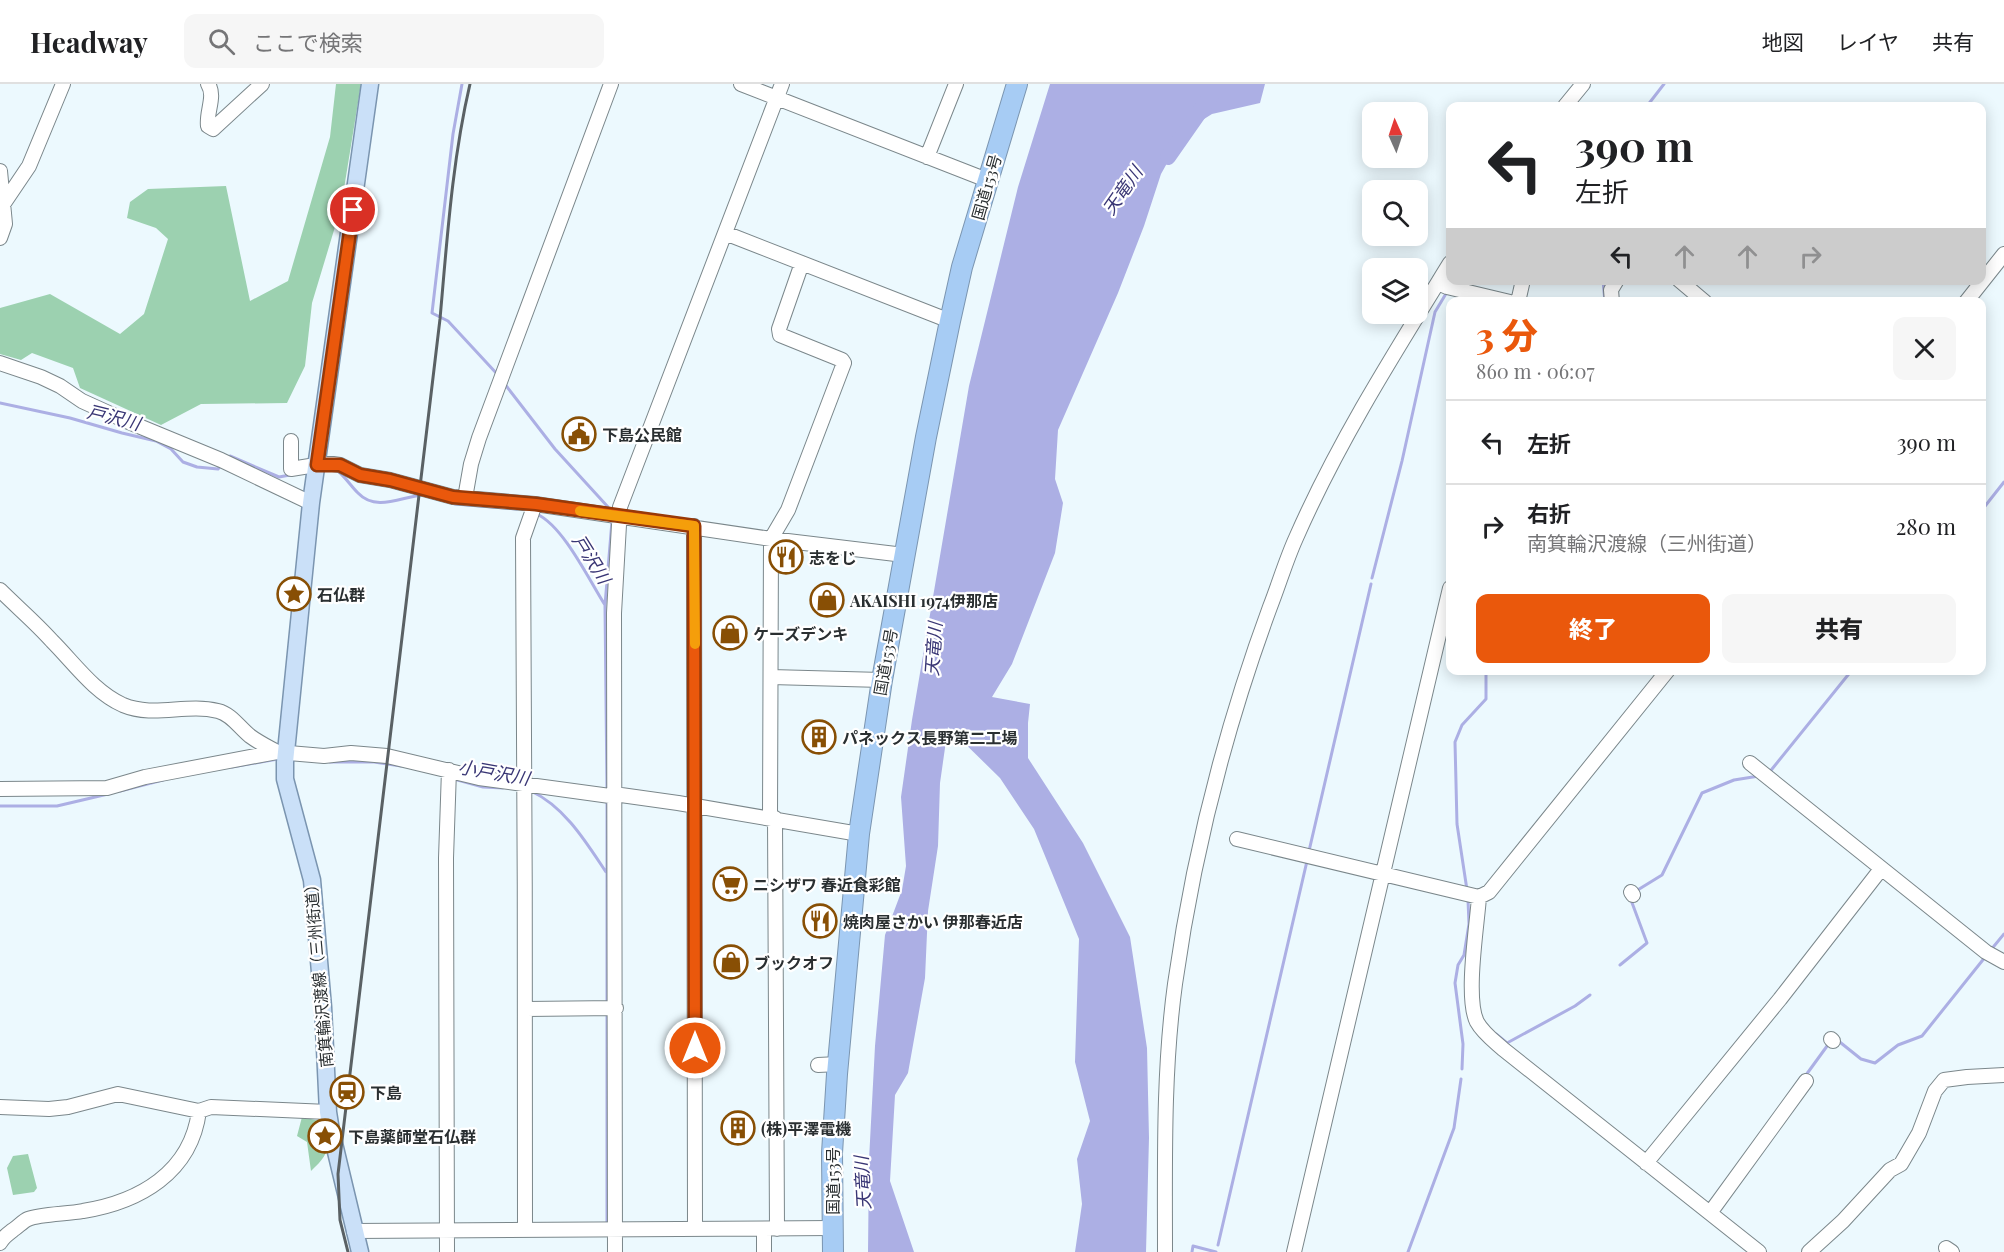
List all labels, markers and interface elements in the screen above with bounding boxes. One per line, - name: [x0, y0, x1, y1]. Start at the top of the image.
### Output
- search box: [184, 14, 604, 68]
- text: Headway: [30, 23, 148, 60]
- icon: search: [205, 25, 238, 58]
- text: ここで検索: [253, 27, 363, 57]
- text: 地図: [1762, 27, 1804, 55]
- text: レイヤ: [1837, 27, 1899, 55]
- text: 共有: [1932, 27, 1974, 55]
- north arrow: [1362, 102, 1428, 168]
- map controls: [1362, 102, 1428, 324]
- text: 390 m: [1575, 117, 1694, 173]
- icon: left: [1476, 126, 1554, 204]
- street label: 国道153号: [967, 152, 1005, 222]
- water label: 天竜川: [1097, 159, 1148, 219]
- text: 左折: [1575, 173, 1629, 209]
- button: search: [1362, 180, 1428, 246]
- pin: [327, 184, 378, 235]
- icon: arrive: [336, 193, 369, 226]
- icon: left: [1605, 240, 1638, 273]
- icon: ahead: [1668, 240, 1701, 273]
- icon: ahead: [1731, 240, 1764, 273]
- icon: right: [1794, 240, 1827, 273]
- button: layers: [1362, 258, 1428, 324]
- text: 3 分: [1476, 310, 1538, 358]
- button: close: [1893, 317, 1956, 380]
- text: 860 m · 06:07: [1476, 357, 1595, 384]
- water label: 戸沢川: [85, 399, 145, 436]
- public building icon: 下島公民館: [561, 416, 597, 452]
- place label: 下島公民館: [602, 424, 682, 445]
- icon: left: [1476, 426, 1509, 459]
- text: 390 m: [1897, 427, 1956, 457]
- text: 左折: [1527, 428, 1571, 458]
- text: 右折: [1527, 498, 1571, 528]
- icon: right: [1476, 510, 1509, 543]
- text: 280 m: [1896, 511, 1956, 541]
- text: 南箕輪沢渡線（三州街道）: [1527, 529, 1767, 556]
- water label: 戸沢川: [568, 530, 618, 590]
- restaurant icon: 志をじ: [768, 539, 804, 575]
- place label: 志をじ: [809, 547, 857, 568]
- place icon: 石仏群: [276, 576, 312, 612]
- shop icon: AKAISHI 1974伊那店: [809, 582, 845, 618]
- place label: 石仏群: [317, 584, 365, 605]
- place label: AKAISHI 1974伊那店: [849, 590, 998, 611]
- button: 終了: [1476, 594, 1710, 663]
- button: 共有: [1722, 594, 1956, 663]
- shop icon: ケーズデンキ: [712, 615, 748, 651]
- water label: 天竜川: [919, 619, 947, 677]
- place label: ケーズデンキ: [753, 623, 848, 644]
- street label: 国道153号: [869, 627, 901, 697]
- building icon: パネックス長野第二工場: [801, 719, 837, 755]
- place label: パネックス長野第二工場: [842, 727, 1018, 748]
- water label: 小戸沢川: [456, 754, 534, 790]
- supermarket icon: ニシザワ 春近食彩館: [712, 866, 748, 902]
- place label: ニシザワ 春近食彩館: [753, 874, 901, 895]
- street label: 南箕輪沢渡線（三州街道）: [299, 875, 337, 1069]
- restaurant icon: 焼肉屋さかい 伊那春近店: [802, 903, 838, 939]
- place label: 焼肉屋さかい 伊那春近店: [843, 911, 1023, 932]
- shop icon: ブックオフ: [713, 944, 749, 980]
- place label: ブックオフ: [754, 952, 834, 973]
- position arrow: [663, 1016, 727, 1080]
- station icon: 下島: [329, 1074, 365, 1110]
- place label: 下島: [370, 1082, 402, 1103]
- building icon: (株)平澤電機: [720, 1110, 756, 1146]
- place icon: 下島薬師堂石仏群: [307, 1118, 343, 1154]
- place label: (株)平澤電機: [761, 1118, 851, 1139]
- place label: 下島薬師堂石仏群: [348, 1126, 476, 1147]
- street label: 国道153号: [822, 1147, 843, 1215]
- water label: 天竜川: [848, 1153, 875, 1211]

